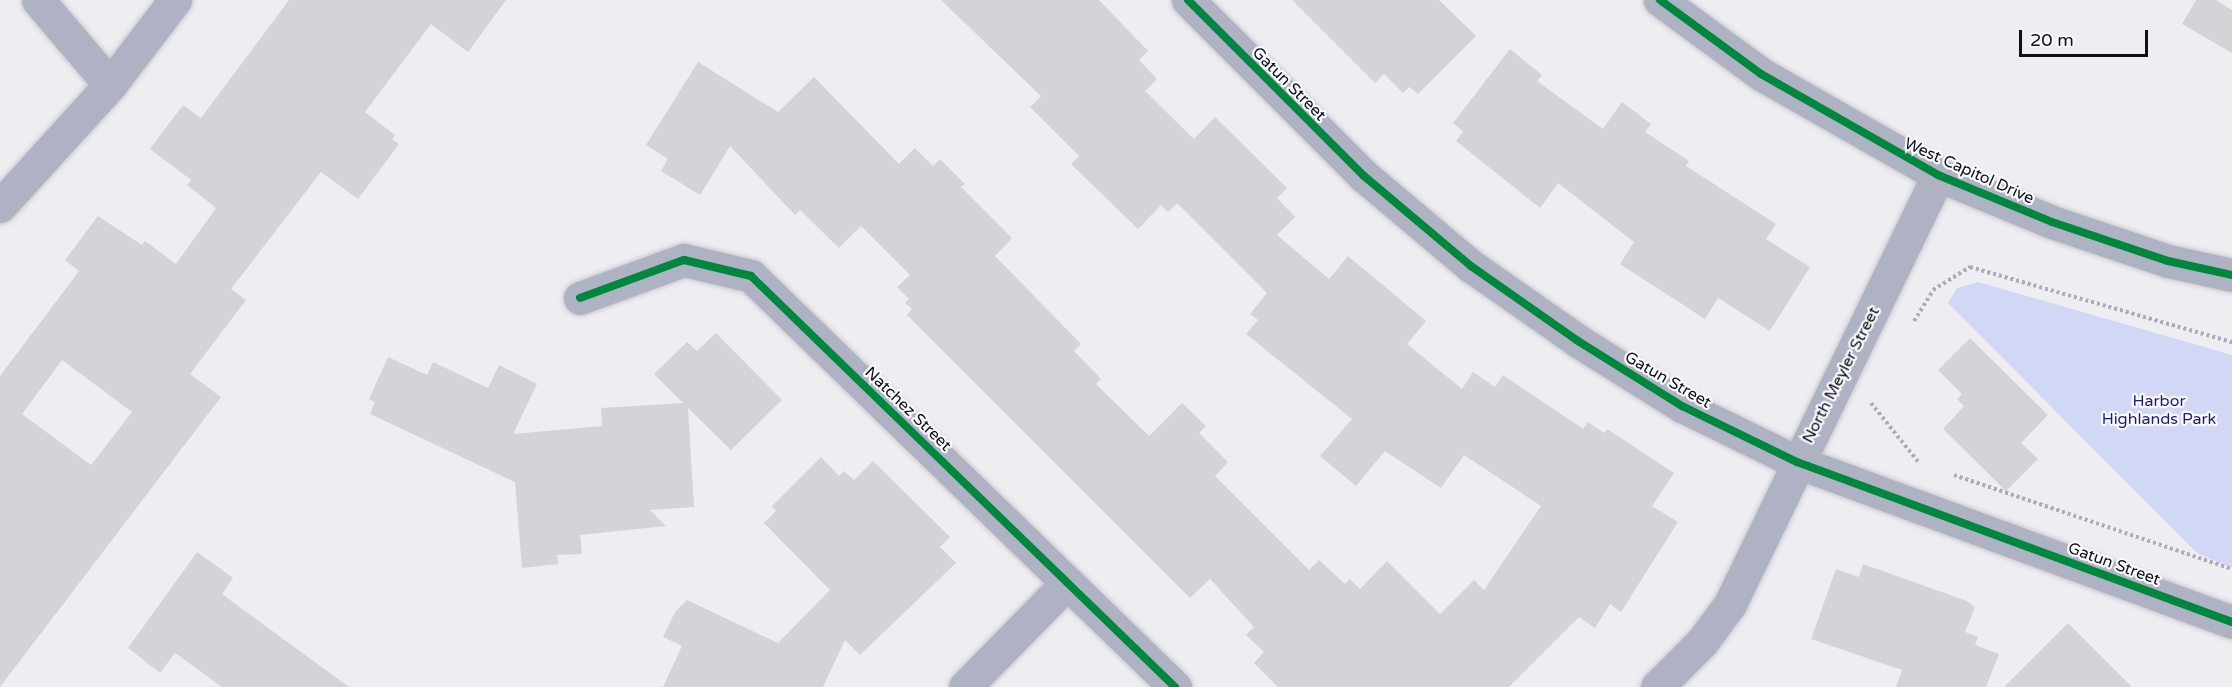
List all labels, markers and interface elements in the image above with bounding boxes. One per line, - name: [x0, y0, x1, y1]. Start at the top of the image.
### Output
- scale bar: [2022, 18, 2151, 56]
- text: 20 m: [2030, 29, 2074, 51]
- street label: Gatun Street: [1248, 43, 1330, 125]
- street label: West Capitol Drive: [1901, 134, 2037, 208]
- street label: North Meyler Street: [1798, 304, 1884, 446]
- street label: Gatun Street: [1621, 348, 1715, 412]
- street label: Natchez Street: [861, 363, 955, 455]
- park label: Harbor Highlands Park: [2102, 391, 2216, 429]
- street label: Gatun Street: [2065, 538, 2163, 590]

